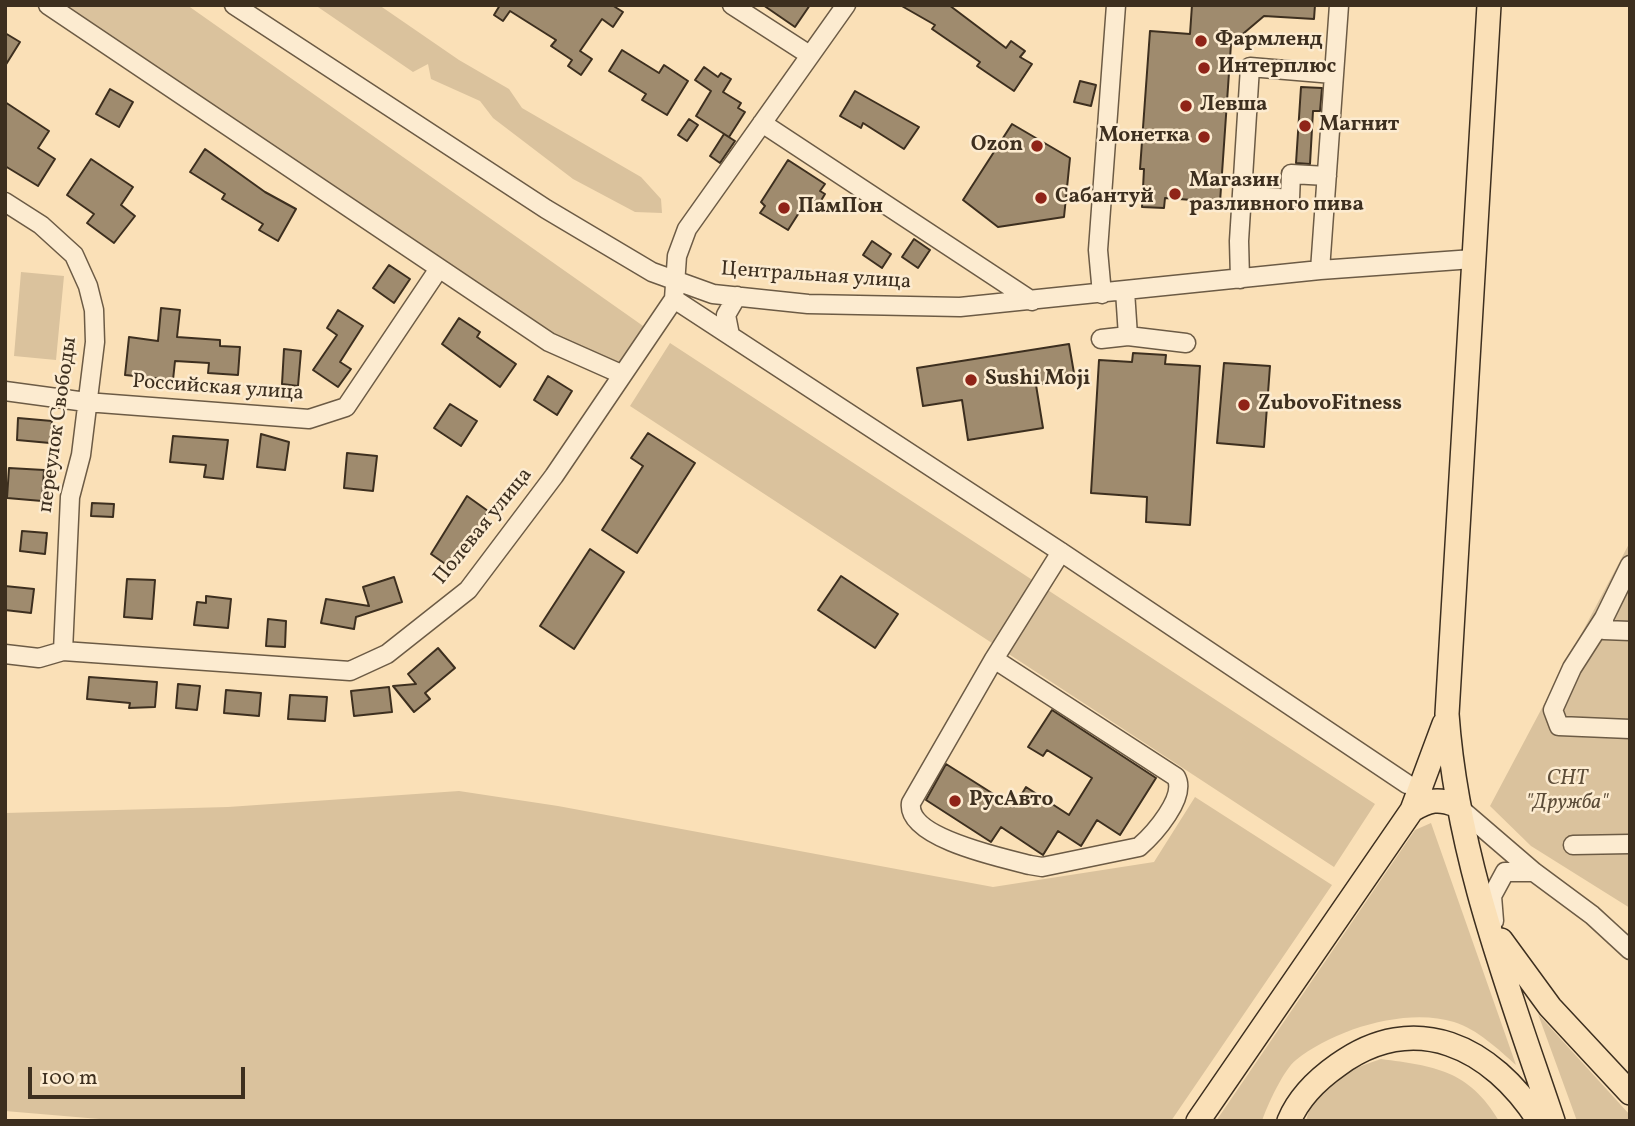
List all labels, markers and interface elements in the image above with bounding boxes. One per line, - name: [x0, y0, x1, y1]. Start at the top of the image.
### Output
- place label: Фармленд: [1215, 28, 1323, 54]
- marker: Фармленд: [1193, 33, 1209, 49]
- place label: Интерплюс: [1218, 55, 1336, 81]
- marker: Интерплюс: [1196, 60, 1212, 76]
- place label: Левша: [1200, 93, 1268, 119]
- marker: Левша: [1178, 98, 1194, 114]
- place label: Магнит: [1319, 113, 1399, 139]
- marker: Магнит: [1297, 118, 1313, 134]
- place label: Монетка: [1098, 124, 1190, 150]
- marker: Монетка: [1196, 129, 1212, 145]
- place label: Ozon: [971, 133, 1023, 159]
- marker: Ozon: [1029, 138, 1045, 154]
- place label: Магазин разливного пива: [1189, 169, 1364, 219]
- place label: Сабантуй: [1055, 185, 1154, 211]
- marker: Магазин разливного пива: [1167, 186, 1183, 202]
- marker: Сабантуй: [1033, 190, 1049, 206]
- place label: ПамПон: [798, 195, 883, 221]
- marker: ПамПон: [776, 200, 792, 216]
- street label: Центральная улица: [720, 258, 912, 296]
- street label: переулок Свободы: [34, 335, 84, 515]
- place label: Sushi Moji: [985, 367, 1090, 393]
- street label: Российская улица: [131, 370, 305, 408]
- marker: Sushi Moji: [963, 372, 979, 388]
- place label: ZubovoFitness: [1258, 392, 1402, 418]
- marker: ZubovoFitness: [1236, 397, 1252, 413]
- street label: Полевая улица: [429, 464, 539, 590]
- park label: СНТ "Дружба": [1526, 767, 1608, 817]
- place label: РусАвто: [969, 788, 1054, 814]
- marker: РусАвто: [947, 793, 963, 809]
- scale bar: [32, 1052, 248, 1096]
- text: 100 m: [41, 1064, 98, 1093]

